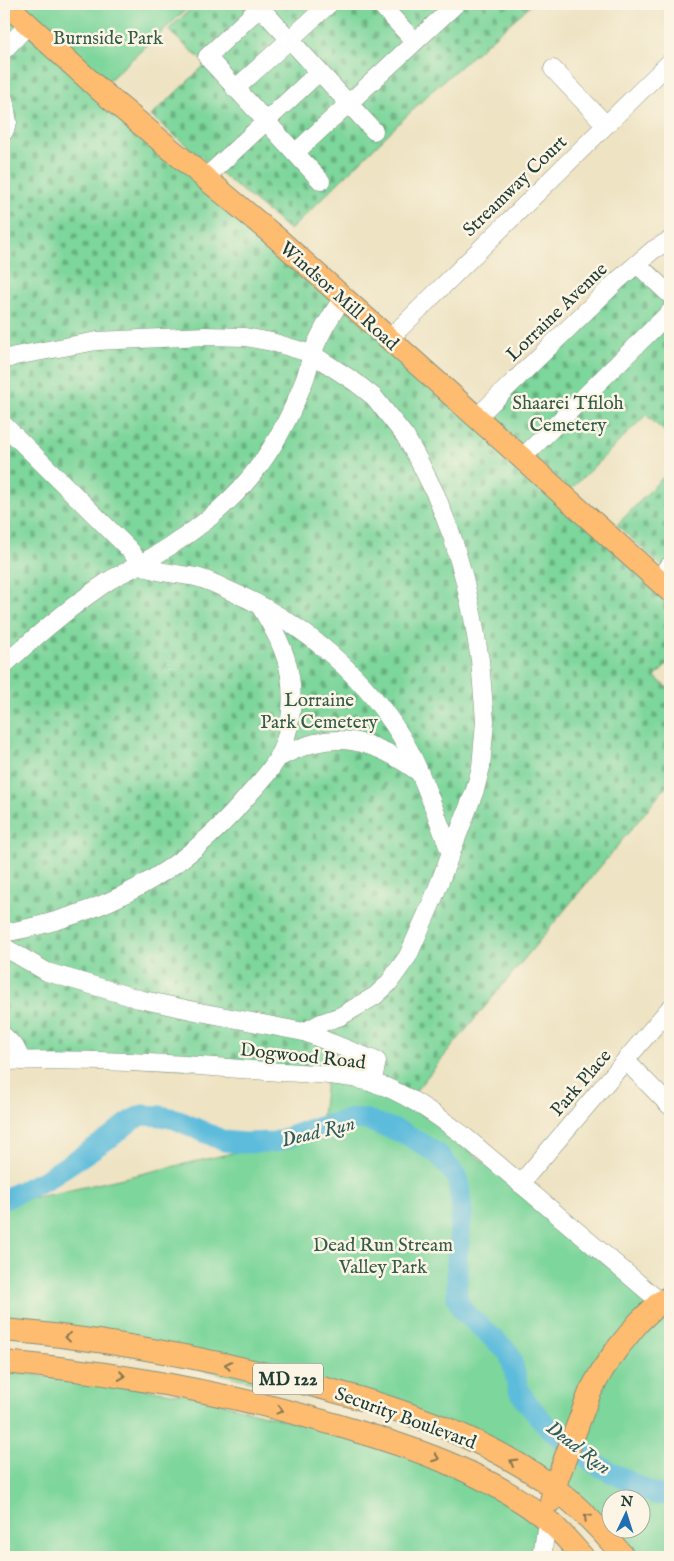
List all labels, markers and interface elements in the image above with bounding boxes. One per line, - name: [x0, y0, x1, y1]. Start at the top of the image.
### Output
- park label: Burnside Park: [53, 27, 164, 51]
- street label: Streamway Court: [458, 130, 573, 242]
- street label: Windsor Mill Road: [274, 237, 404, 357]
- street label: Lorraine Avenue: [502, 258, 613, 367]
- park label: Shaarei Tfiloh Cemetery: [512, 392, 624, 438]
- park label: Lorraine Park Cemetery: [260, 689, 378, 735]
- street label: Dogwood Road: [239, 1038, 368, 1076]
- street label: Park Place: [546, 1044, 618, 1122]
- water label: Dead Run: [279, 1111, 358, 1154]
- park label: Dead Run Stream Valley Park: [313, 1234, 453, 1280]
- one-way arrow: [64, 1332, 72, 1343]
- one-way arrow: [224, 1360, 232, 1371]
- road number: MD 122: [253, 1364, 323, 1395]
- one-way arrow: [117, 1371, 126, 1381]
- street label: Security Boulevard: [331, 1382, 480, 1456]
- one-way arrow: [276, 1404, 285, 1415]
- water label: Dead Run: [541, 1416, 616, 1481]
- one-way arrow: [431, 1452, 439, 1462]
- one-way arrow: [510, 1458, 519, 1468]
- north arrow: [602, 1488, 652, 1538]
- text: N: [619, 1493, 634, 1511]
- one-way arrow: [584, 1514, 593, 1523]

